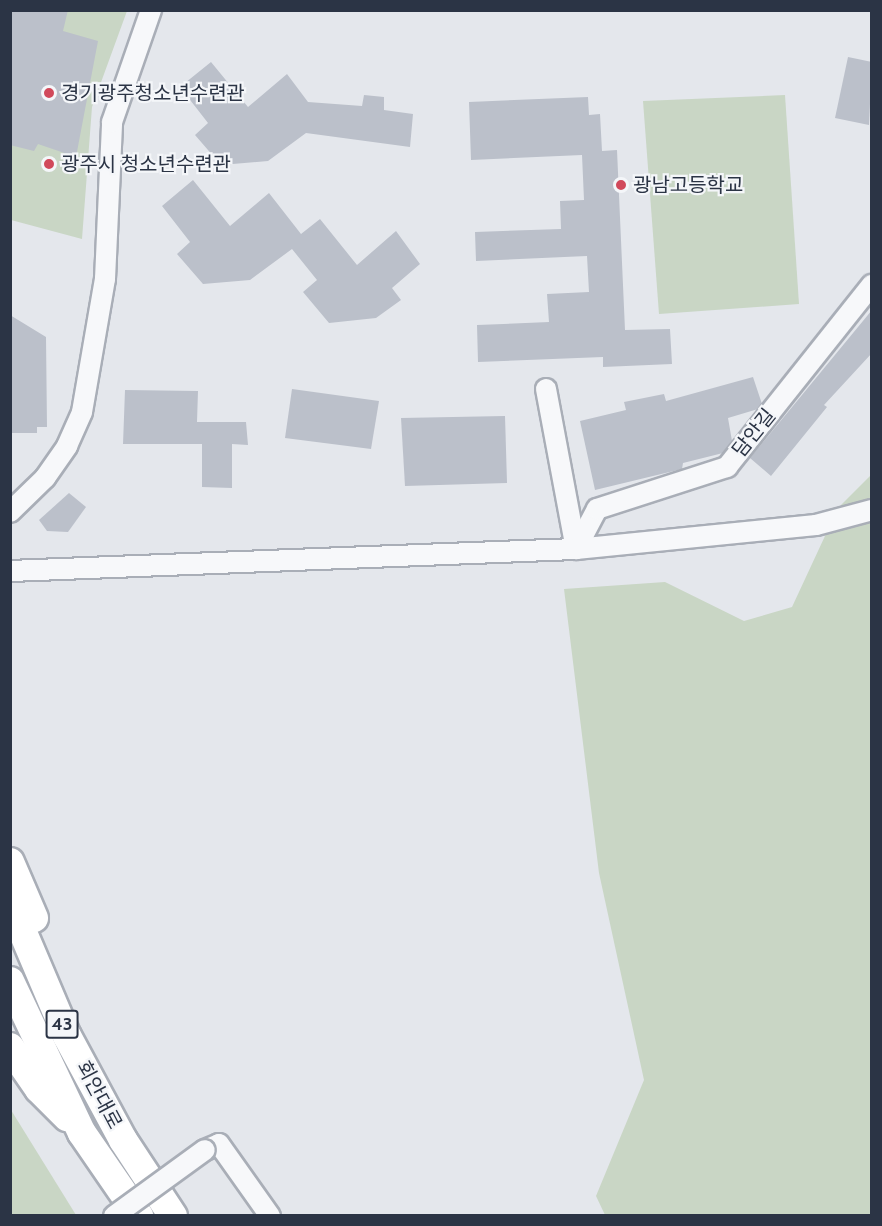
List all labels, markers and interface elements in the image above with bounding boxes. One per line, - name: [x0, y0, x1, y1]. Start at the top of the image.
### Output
- place label: 경기광주청소년수련관: [61, 81, 245, 105]
- marker: 경기광주청소년수련관: [42, 86, 56, 100]
- place label: 광주시 청소년수련관: [61, 152, 231, 176]
- marker: 광주시 청소년수련관: [42, 157, 56, 171]
- place label: 광남고등학교: [633, 173, 743, 197]
- marker: 광남고등학교: [614, 178, 628, 192]
- street label: 담안길: [727, 404, 781, 462]
- road number: 43: [46, 1009, 78, 1039]
- street label: 회안대로: [71, 1057, 127, 1133]

